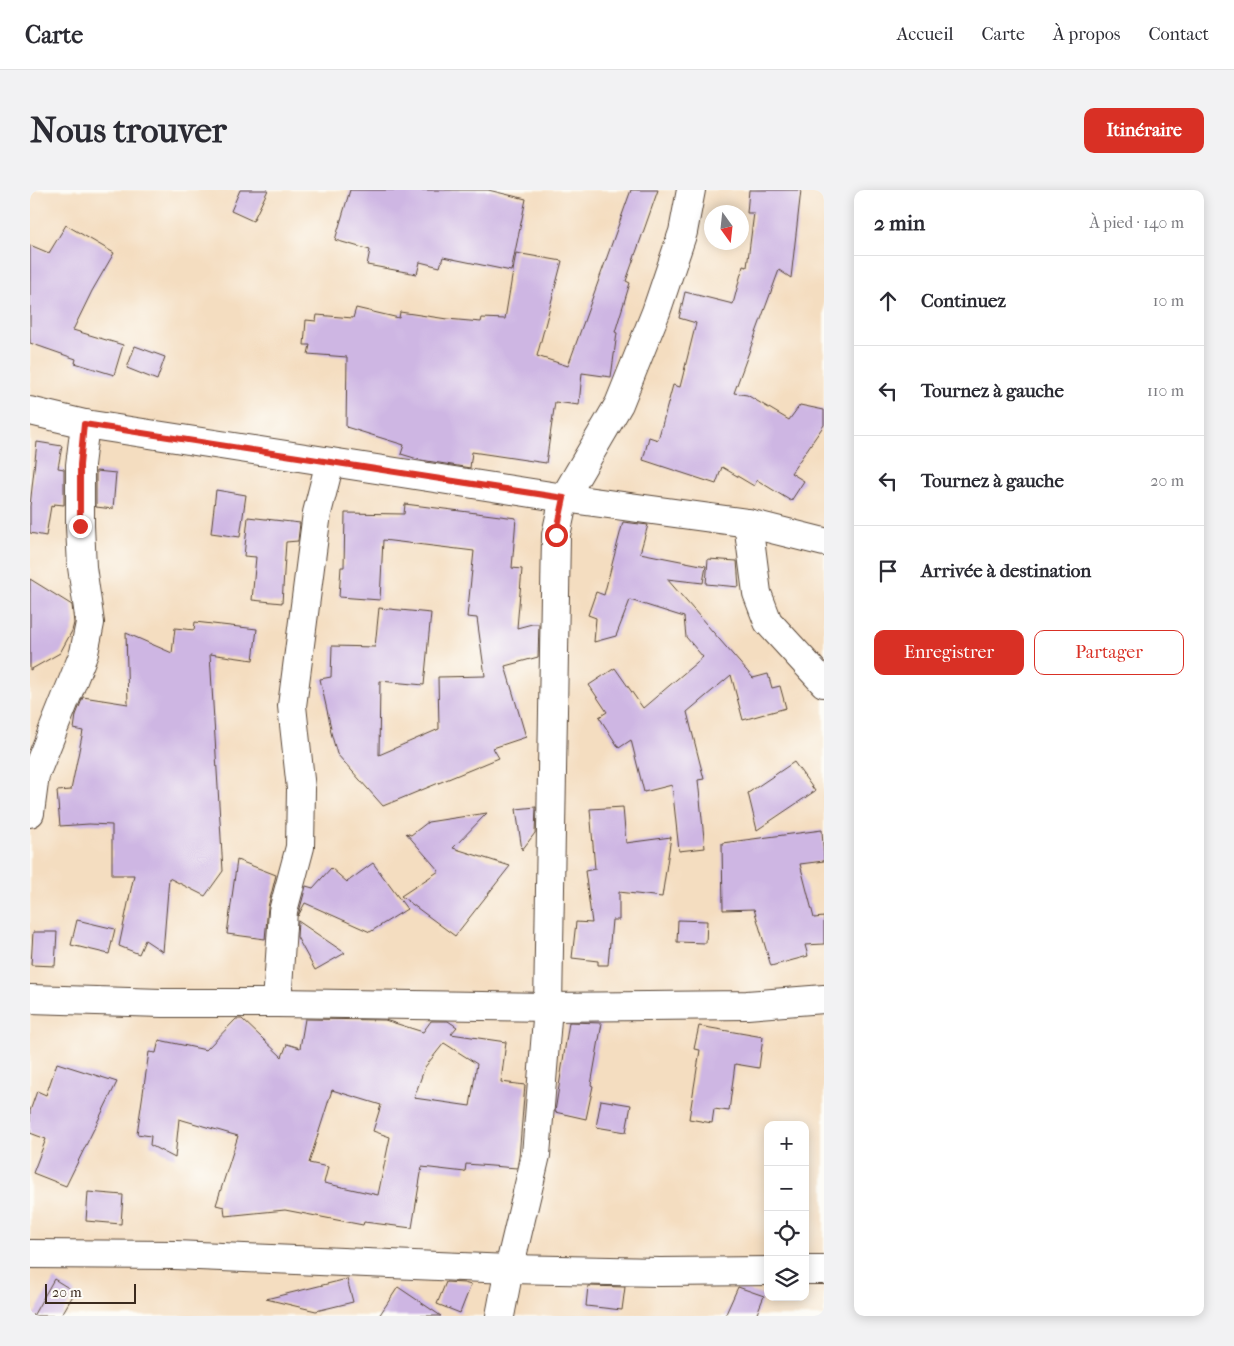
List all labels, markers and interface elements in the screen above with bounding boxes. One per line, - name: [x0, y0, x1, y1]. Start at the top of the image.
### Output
- text: Carte: [25, 21, 83, 49]
- text: Accueil: [897, 24, 954, 45]
- text: Carte: [982, 24, 1025, 45]
- text: À propos: [1053, 24, 1120, 45]
- text: Contact: [1148, 24, 1209, 45]
- button: Itinéraire: [1084, 108, 1204, 153]
- text: Nous trouver: [30, 110, 227, 151]
- north arrow: [704, 205, 749, 250]
- text: 2 min: [874, 211, 925, 235]
- text: À pied · 140 m: [1090, 213, 1184, 232]
- icon: ahead: [874, 287, 902, 315]
- text: Continuez: [921, 290, 1006, 312]
- text: 10 m: [1153, 291, 1184, 310]
- icon: left: [874, 377, 902, 405]
- text: Tournez à gauche: [921, 380, 1064, 402]
- text: 110 m: [1147, 381, 1184, 400]
- icon: left: [874, 467, 902, 495]
- text: Tournez à gauche: [921, 470, 1064, 492]
- text: 20 m: [1150, 471, 1184, 490]
- route end: [69, 515, 92, 538]
- route start: [545, 524, 568, 547]
- icon: arrive: [874, 557, 902, 585]
- text: Arrivée à destination: [921, 560, 1091, 582]
- button: Enregistrer: [874, 630, 1024, 675]
- button: Partager: [1034, 630, 1184, 675]
- map controls: [764, 1121, 809, 1301]
- button: +: [764, 1121, 809, 1166]
- button: −: [764, 1166, 809, 1211]
- button: locate: [764, 1211, 809, 1256]
- button: layers: [764, 1256, 809, 1301]
- scale bar: [45, 1281, 136, 1304]
- text: 20 m: [52, 1284, 82, 1301]

